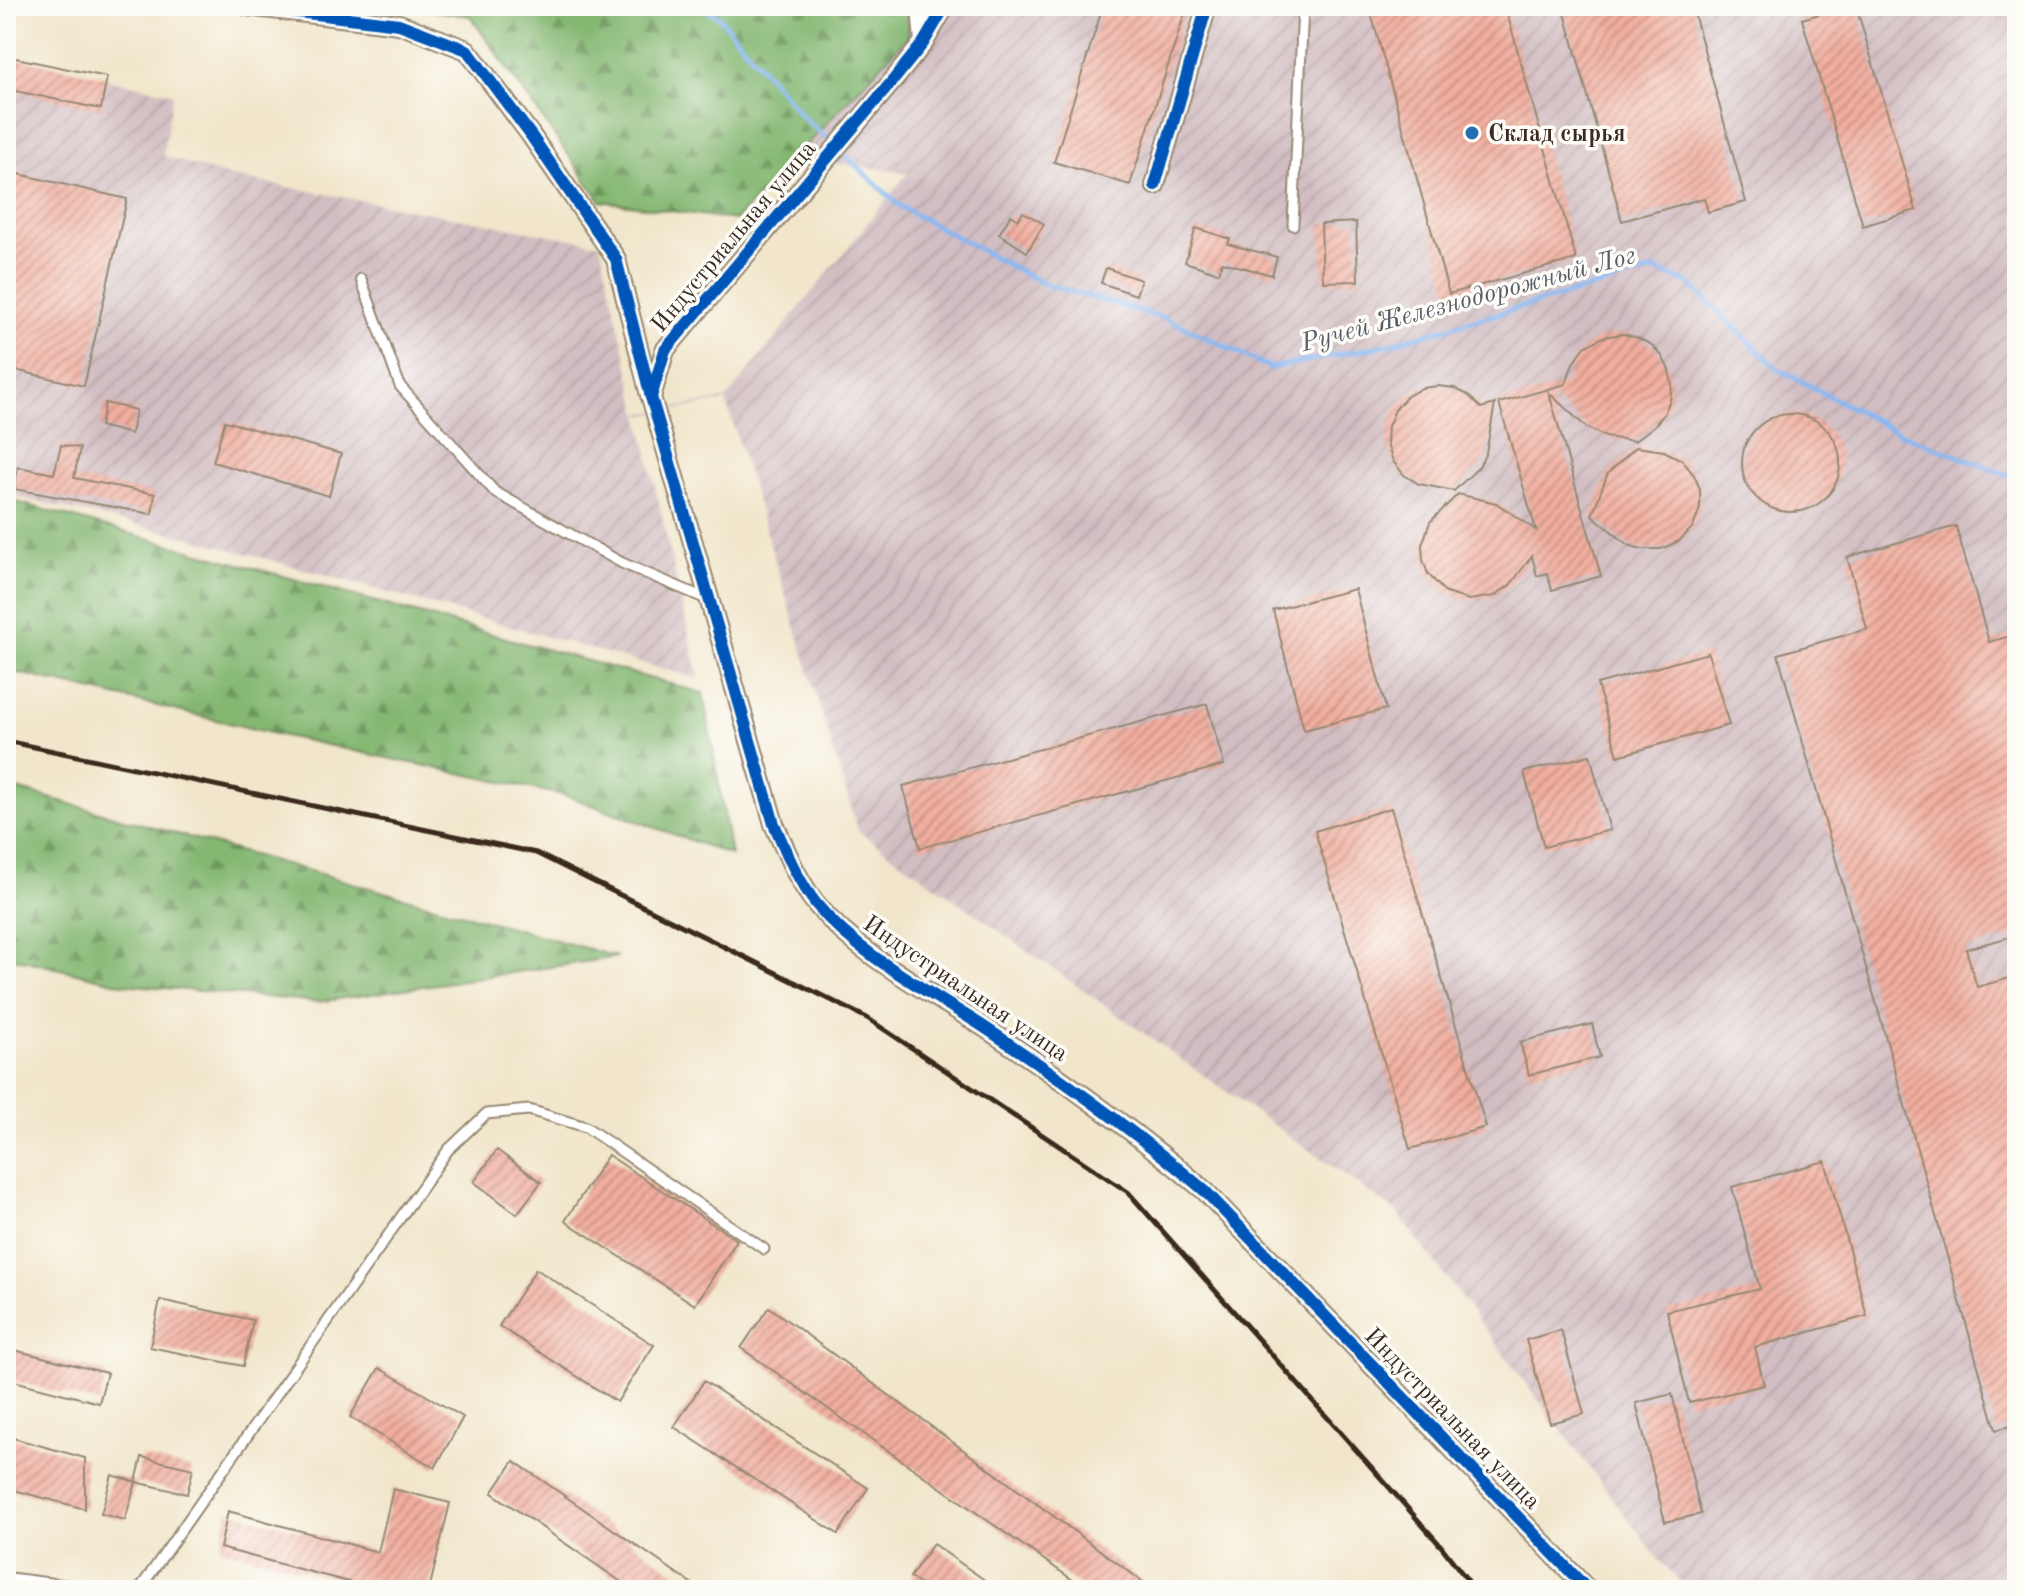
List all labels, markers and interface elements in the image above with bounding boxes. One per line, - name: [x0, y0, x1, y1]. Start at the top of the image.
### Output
- place label: Склад сырья: [1488, 123, 1626, 147]
- marker: Склад сырья: [1463, 124, 1481, 142]
- street label: Индустриальная улица: [648, 137, 821, 338]
- water label: Ручей Железнодорожный Лог: [1297, 243, 1639, 357]
- street label: Индустриальная улица: [858, 912, 1072, 1067]
- street label: Индустриальная улица: [1359, 1324, 1544, 1515]

